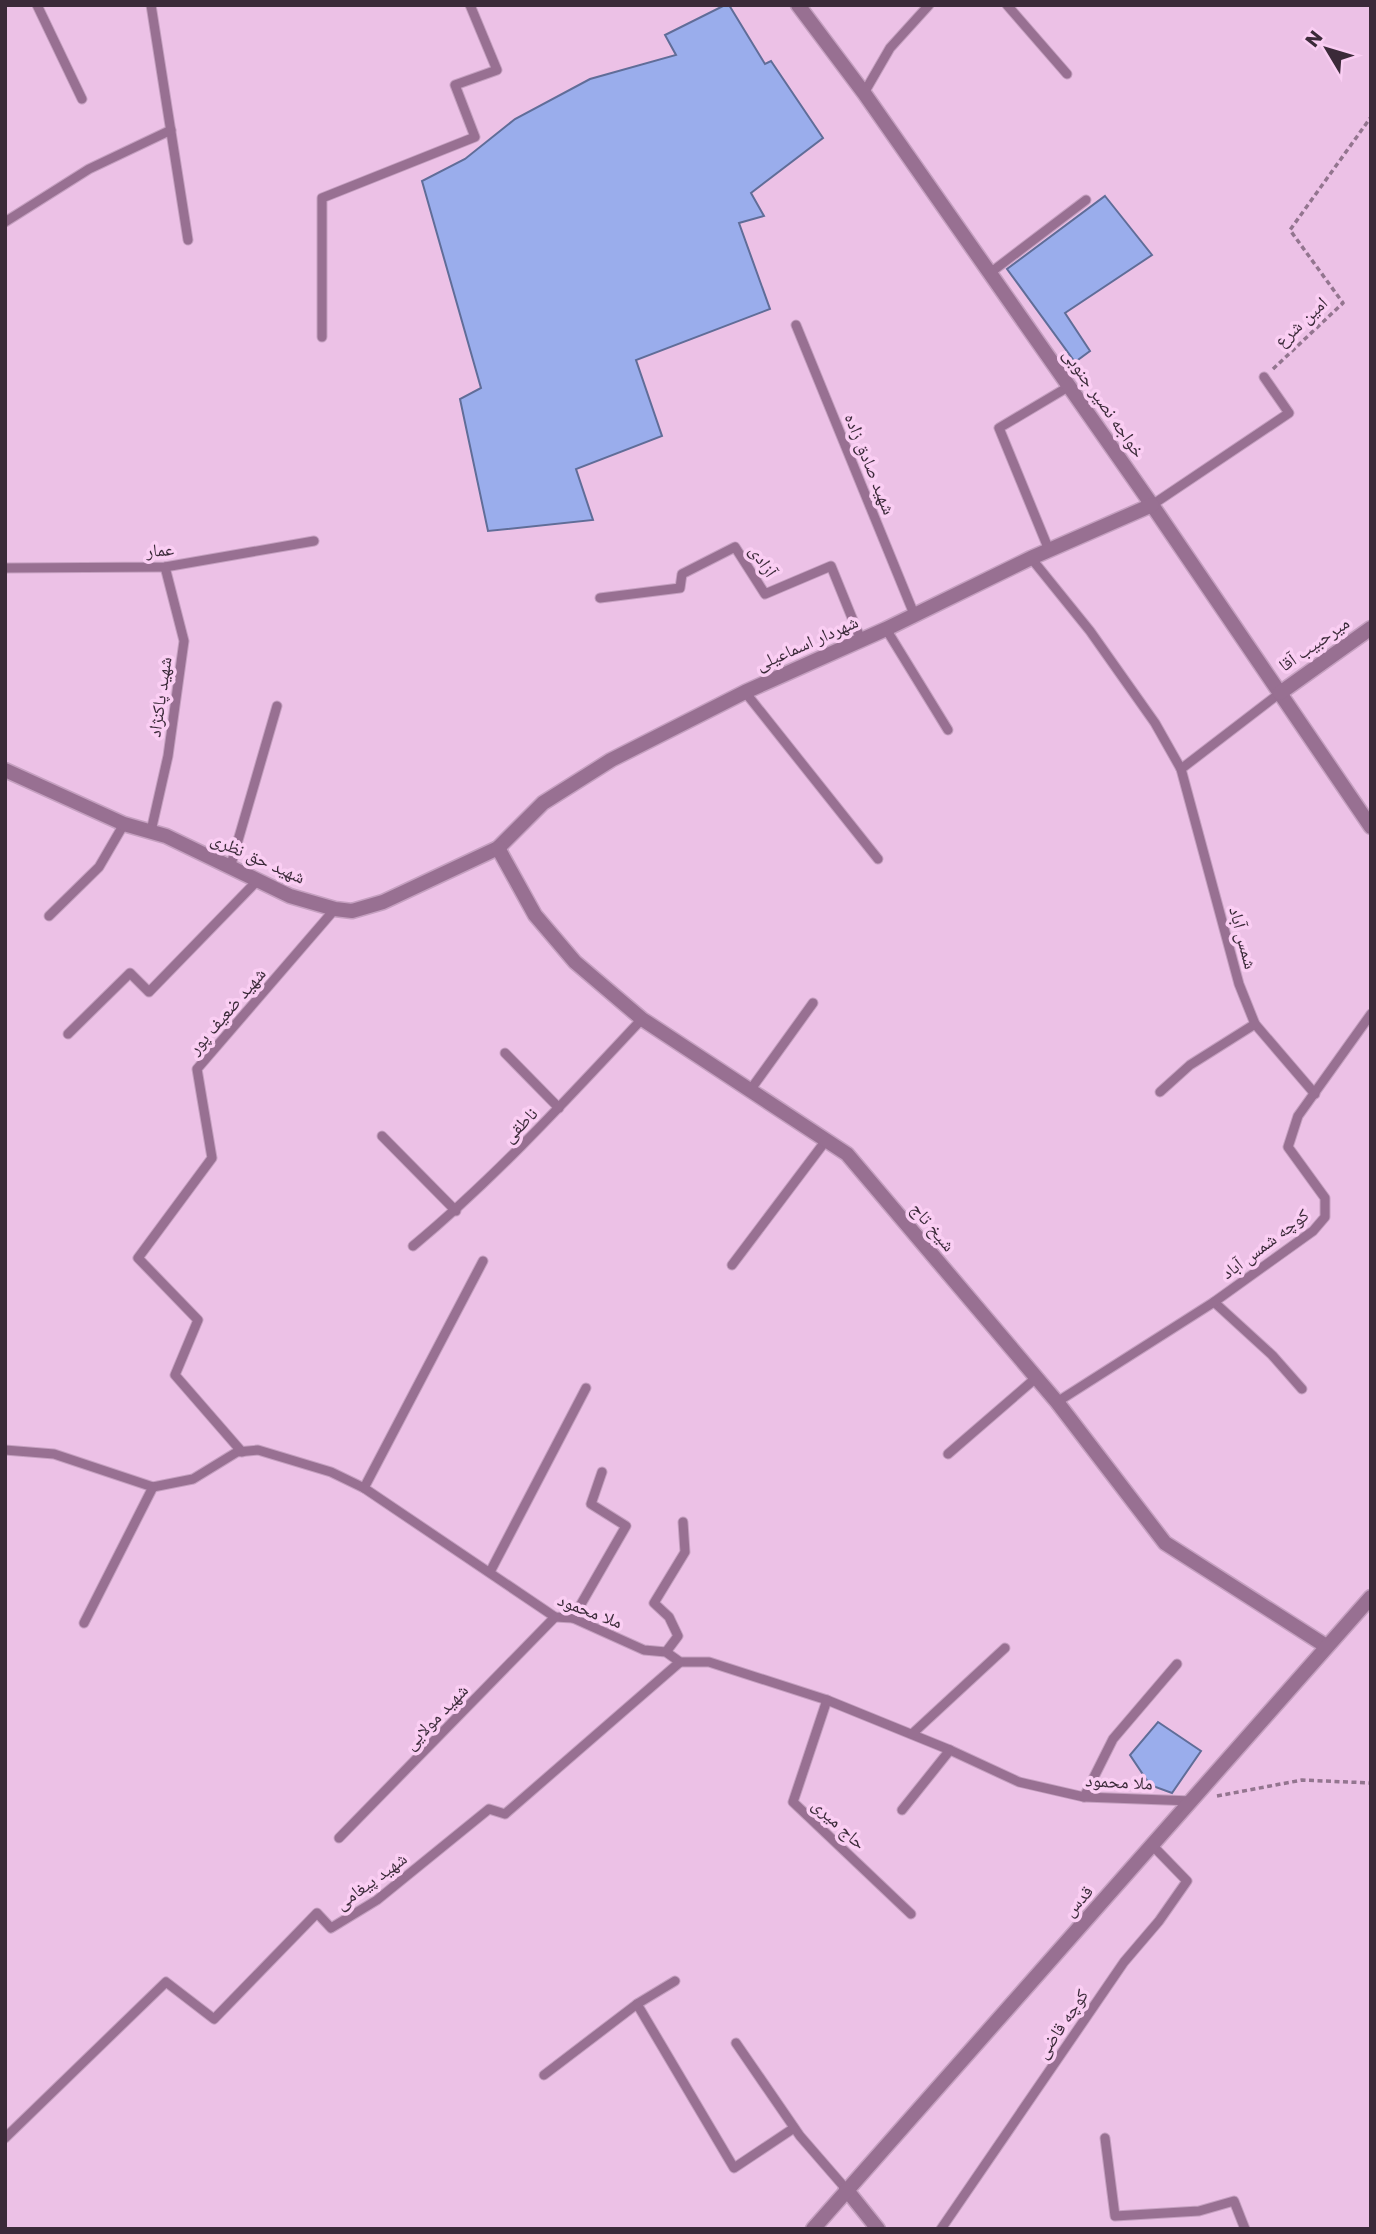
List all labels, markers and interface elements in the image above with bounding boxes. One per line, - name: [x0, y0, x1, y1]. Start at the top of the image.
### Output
- north arrow: [1292, 14, 1362, 84]
- text: N: [1299, 25, 1329, 53]
- street label: امین شرع: [1269, 291, 1333, 353]
- street label: خواجه نصیر جنوبی: [1057, 343, 1152, 463]
- street label: شهید صادق زاده: [839, 409, 902, 518]
- street label: عمار: [144, 536, 175, 563]
- street label: آزادی: [744, 540, 783, 582]
- street label: شهردار اسماعیلی: [751, 609, 862, 676]
- street label: میرحبیب آقا: [1273, 610, 1354, 677]
- street label: شهید پاکنژاد: [141, 655, 178, 739]
- street label: شهید حق نظری: [207, 826, 309, 890]
- street label: شمس آباد: [1223, 904, 1264, 972]
- street label: شهید ضعیف پور: [181, 962, 271, 1060]
- street label: ناطقی: [496, 1101, 543, 1148]
- street label: شیخ تاج: [905, 1197, 961, 1257]
- street label: کوچه شمس آباد: [1216, 1202, 1314, 1285]
- street label: ملا محمود: [554, 1587, 626, 1634]
- street label: شهید مولایی: [398, 1678, 473, 1755]
- street label: ملا محمود: [1085, 1767, 1153, 1796]
- street label: حاج میری: [807, 1792, 872, 1855]
- street label: شهید پیغامی: [329, 1846, 412, 1915]
- street label: قدس: [1057, 1880, 1098, 1922]
- street label: کوچه قاضی: [1029, 1984, 1094, 2063]

